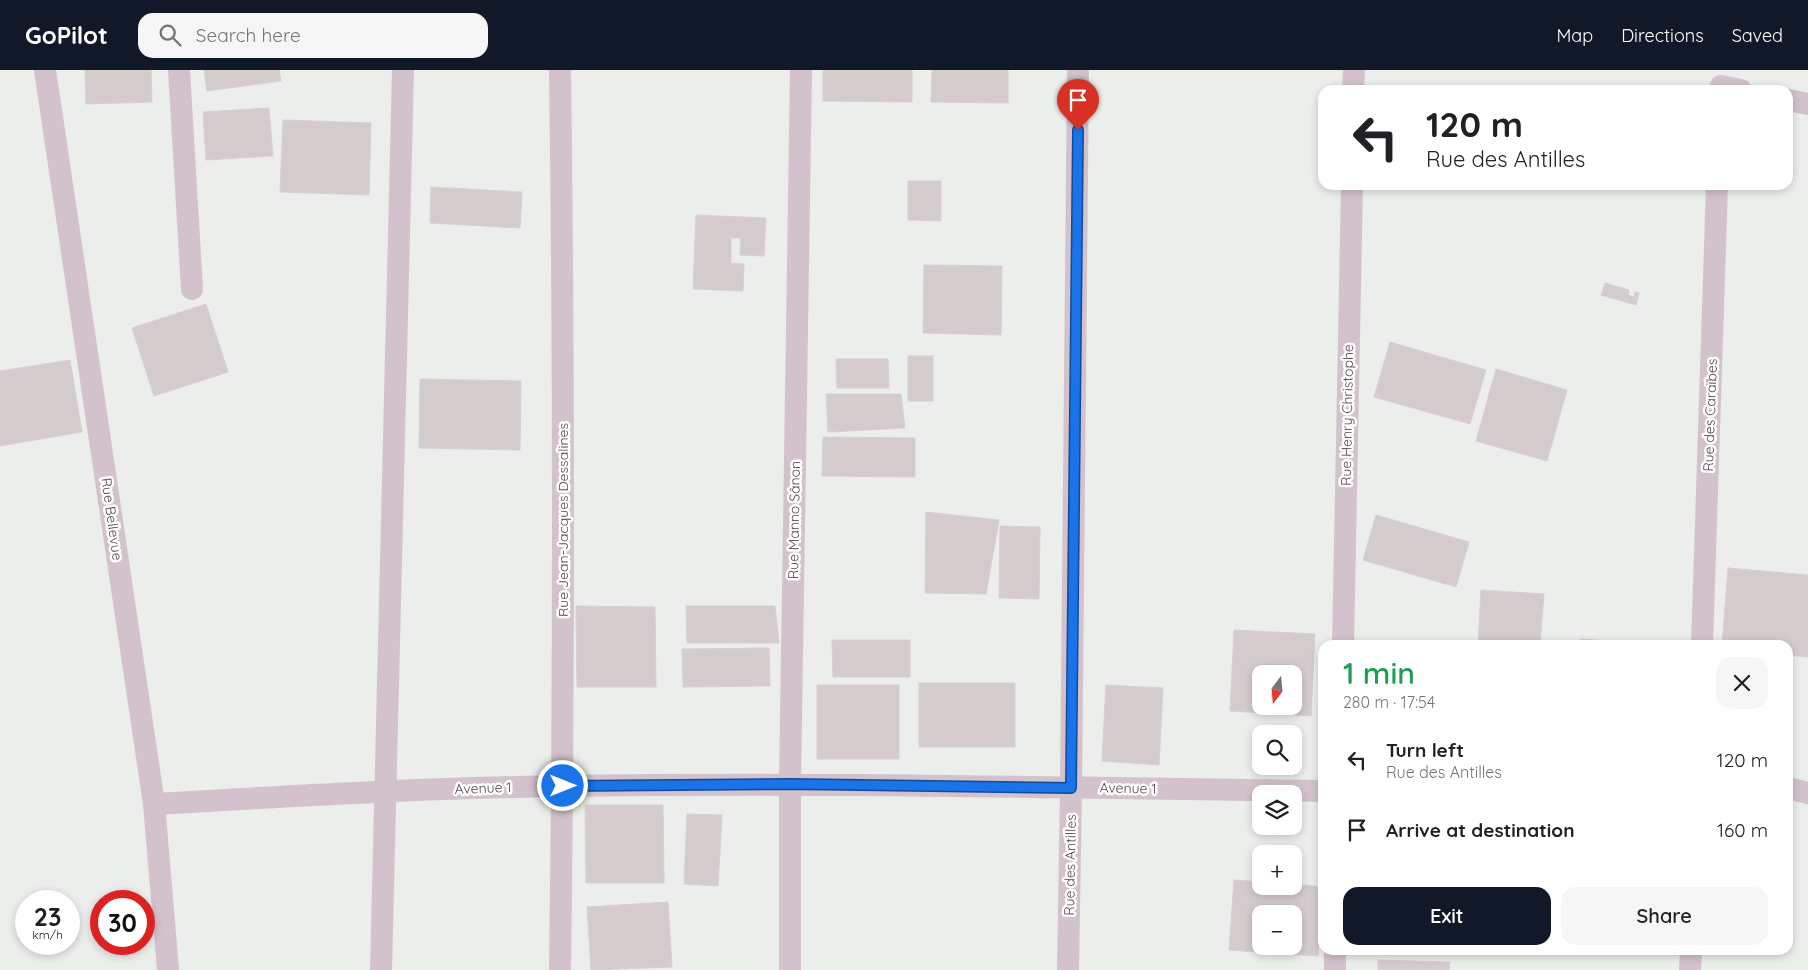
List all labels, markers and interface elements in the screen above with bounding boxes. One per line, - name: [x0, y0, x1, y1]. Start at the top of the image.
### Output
- search box: [138, 13, 488, 58]
- text: GoPilot: [25, 20, 108, 50]
- icon: search: [156, 21, 184, 49]
- text: Search here: [196, 23, 301, 47]
- text: Map: [1556, 24, 1593, 47]
- text: Directions: [1621, 24, 1704, 47]
- text: Saved: [1732, 24, 1783, 47]
- pin: [1057, 79, 1099, 130]
- icon: arrive: [1064, 86, 1092, 114]
- text: 120 m: [1426, 102, 1523, 146]
- icon: left: [1343, 105, 1408, 170]
- text: Rue des Antilles: [1426, 145, 1585, 173]
- street label: Rue Henry Christophe: [1337, 344, 1357, 486]
- street label: Rue des Caraïbes: [1699, 358, 1721, 472]
- street label: Rue Jean-Jacques Dessalines: [554, 423, 572, 617]
- street label: Rue Manno Sânon: [784, 461, 804, 579]
- street label: Rue Bellevue: [97, 476, 127, 562]
- text: 1 min: [1343, 654, 1415, 692]
- button: close: [1716, 657, 1768, 709]
- north arrow: [1252, 665, 1302, 715]
- map controls: [1252, 665, 1302, 955]
- text: 280 m · 17:54: [1343, 692, 1435, 712]
- button: search: [1252, 725, 1302, 775]
- text: Turn left: [1386, 738, 1464, 762]
- icon: left: [1343, 746, 1371, 774]
- text: 120 m: [1717, 748, 1768, 772]
- position arrow: [536, 759, 588, 811]
- text: Rue des Antilles: [1386, 762, 1502, 782]
- street label: Avenue 1: [454, 778, 512, 798]
- street label: Avenue 1: [1099, 779, 1157, 797]
- button: layers: [1252, 785, 1302, 835]
- street label: Rue des Antilles: [1060, 814, 1080, 916]
- icon: arrive: [1343, 816, 1371, 844]
- text: Arrive at destination: [1386, 818, 1575, 842]
- text: 160 m: [1717, 818, 1768, 842]
- button: +: [1252, 845, 1302, 895]
- button: Exit: [1343, 887, 1551, 945]
- button: Share: [1561, 887, 1768, 945]
- speed limit sign: 30: [90, 890, 155, 955]
- text: 23: [34, 901, 61, 932]
- button: −: [1252, 905, 1302, 955]
- text: km/h: [32, 927, 63, 942]

